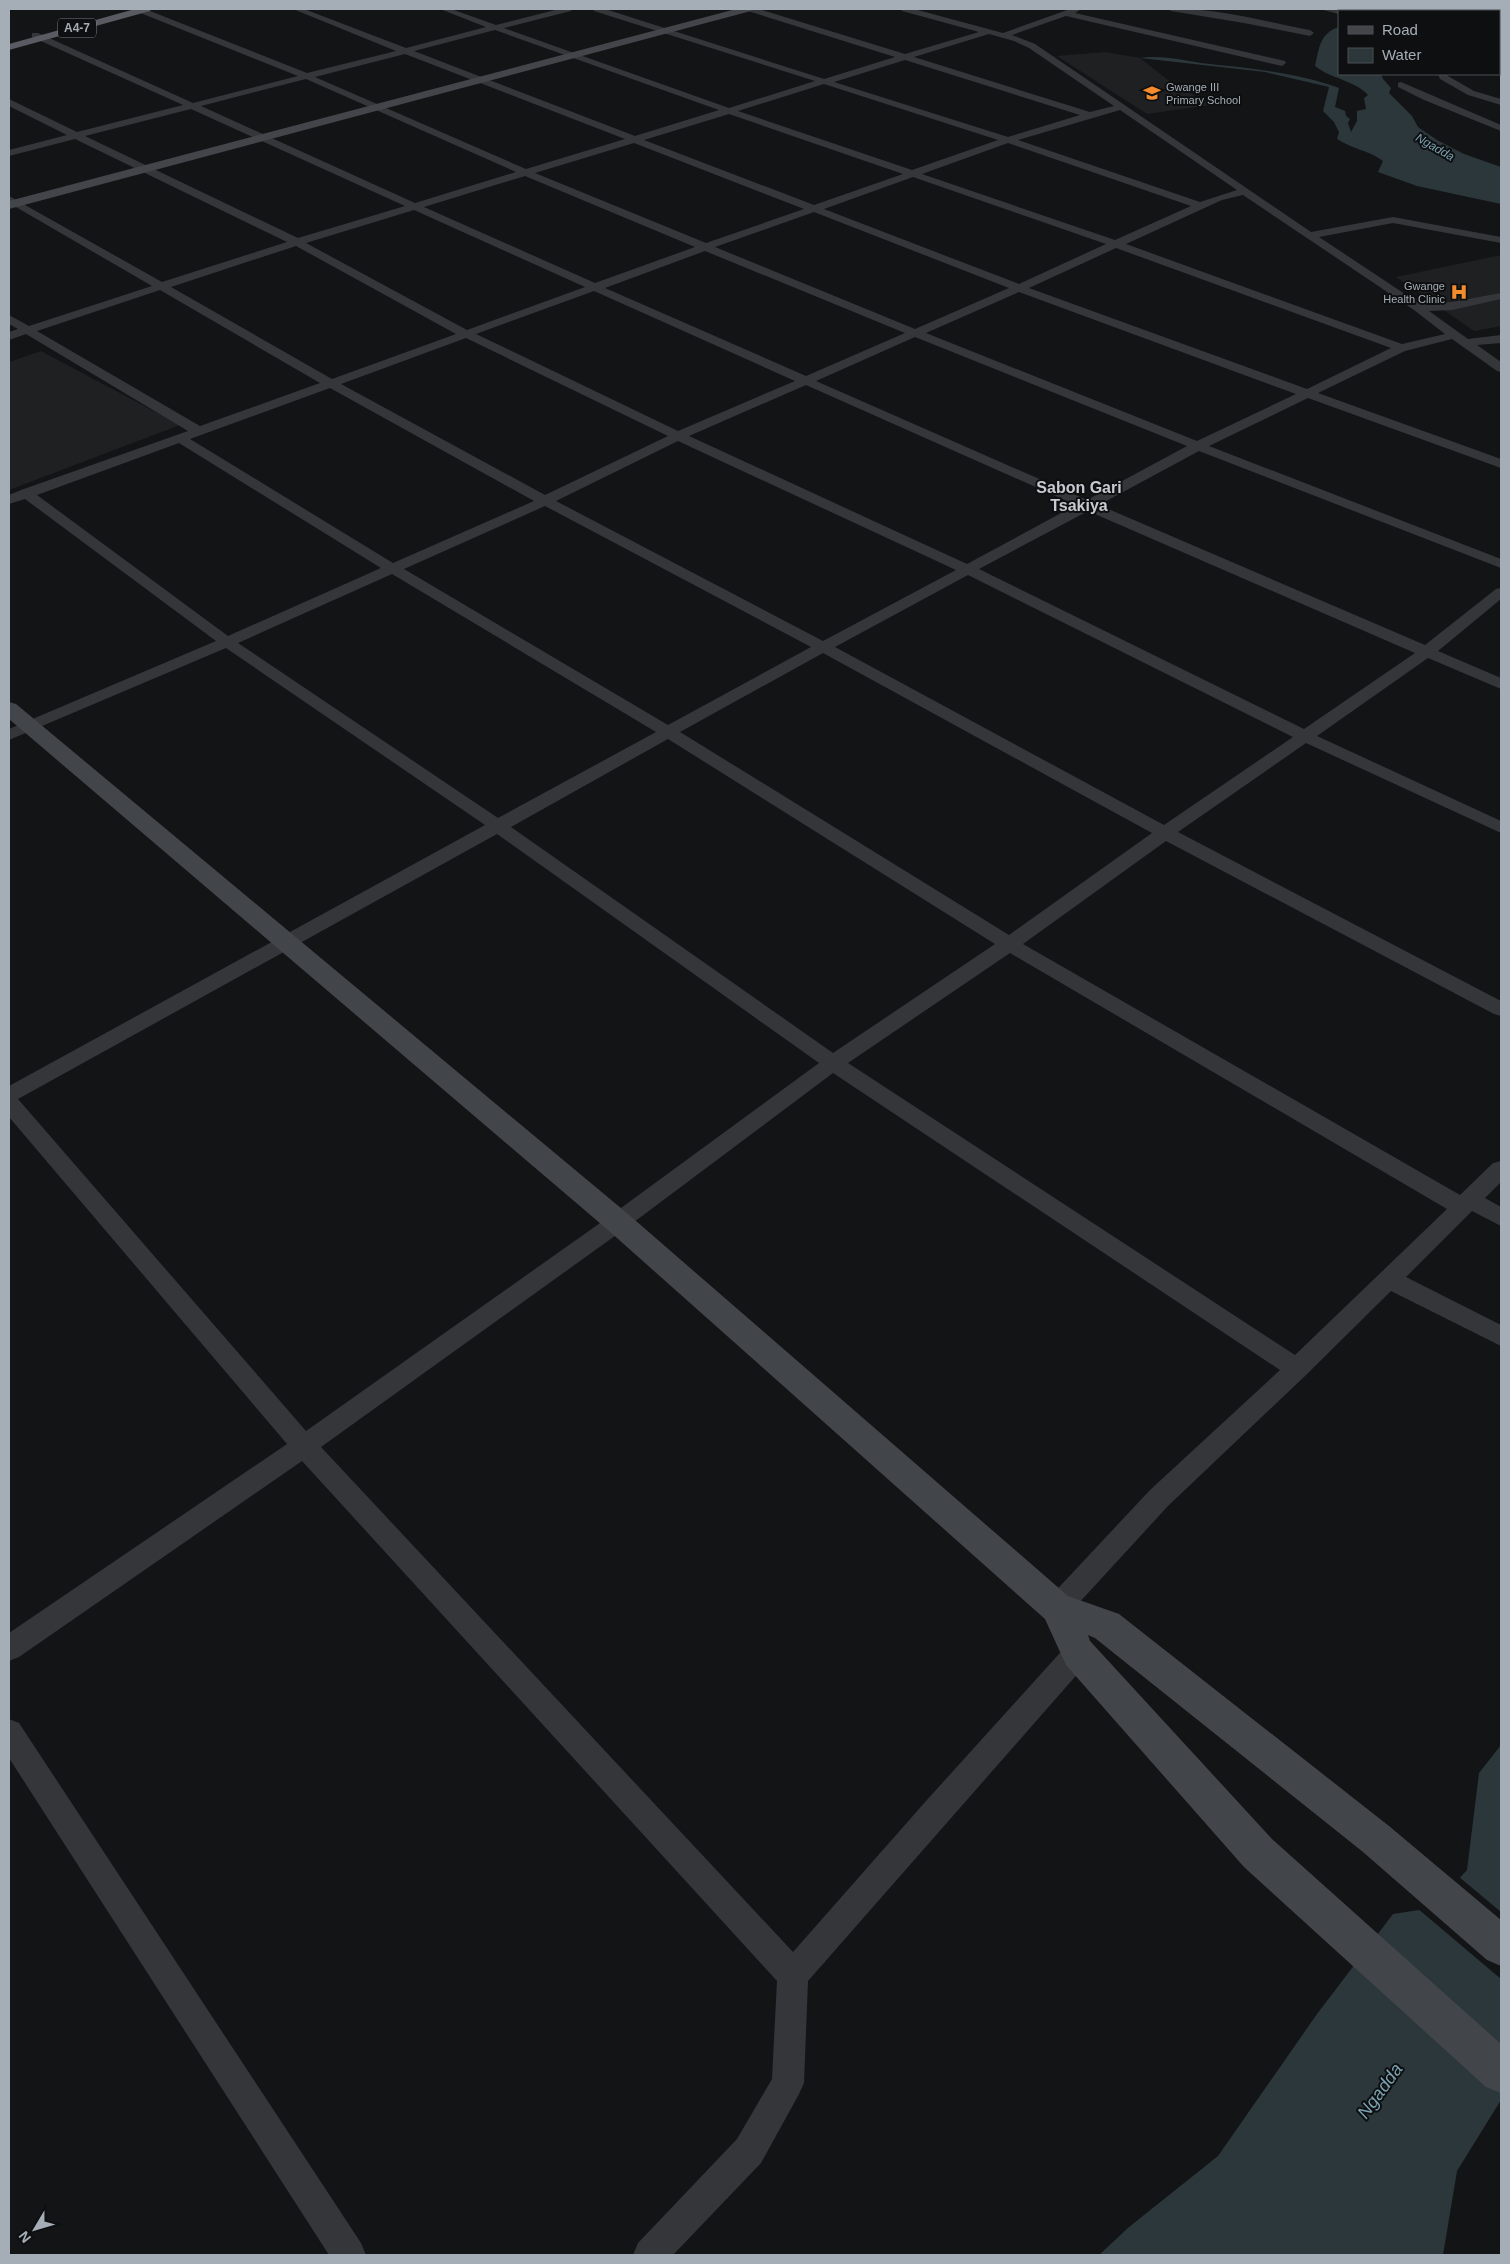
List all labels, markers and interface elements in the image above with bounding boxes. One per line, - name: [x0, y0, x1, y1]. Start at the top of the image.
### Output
- legend: [1338, 10, 1500, 75]
- road number: A4-7: [58, 18, 96, 38]
- text: Road: [1382, 21, 1418, 38]
- text: Water: [1382, 46, 1421, 63]
- place label: Gwange III Primary School: [1166, 81, 1241, 106]
- school or university icon: Gwange III Primary School: [1142, 83, 1162, 103]
- water label: Ngadda: [1413, 130, 1457, 164]
- place label: Gwange Health Clinic: [1383, 280, 1445, 305]
- hospital icon: Gwange Health Clinic: [1449, 282, 1469, 302]
- district label: Sabon Gari Tsakiya: [1036, 479, 1122, 514]
- water label: Ngadda: [1353, 2060, 1407, 2122]
- north arrow: [10, 2204, 60, 2254]
- text: N: [15, 2228, 34, 2246]

